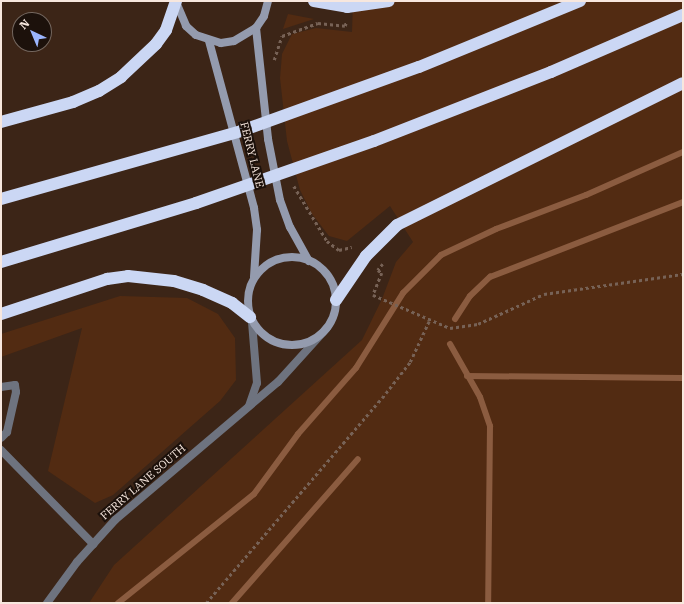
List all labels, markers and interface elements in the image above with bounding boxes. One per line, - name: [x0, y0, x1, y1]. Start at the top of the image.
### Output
- north arrow: [12, 12, 52, 52]
- text: N: [16, 16, 32, 32]
- street label: FERRY LANE: [237, 121, 267, 189]
- street label: FERRY LANE SOUTH: [98, 441, 188, 523]

